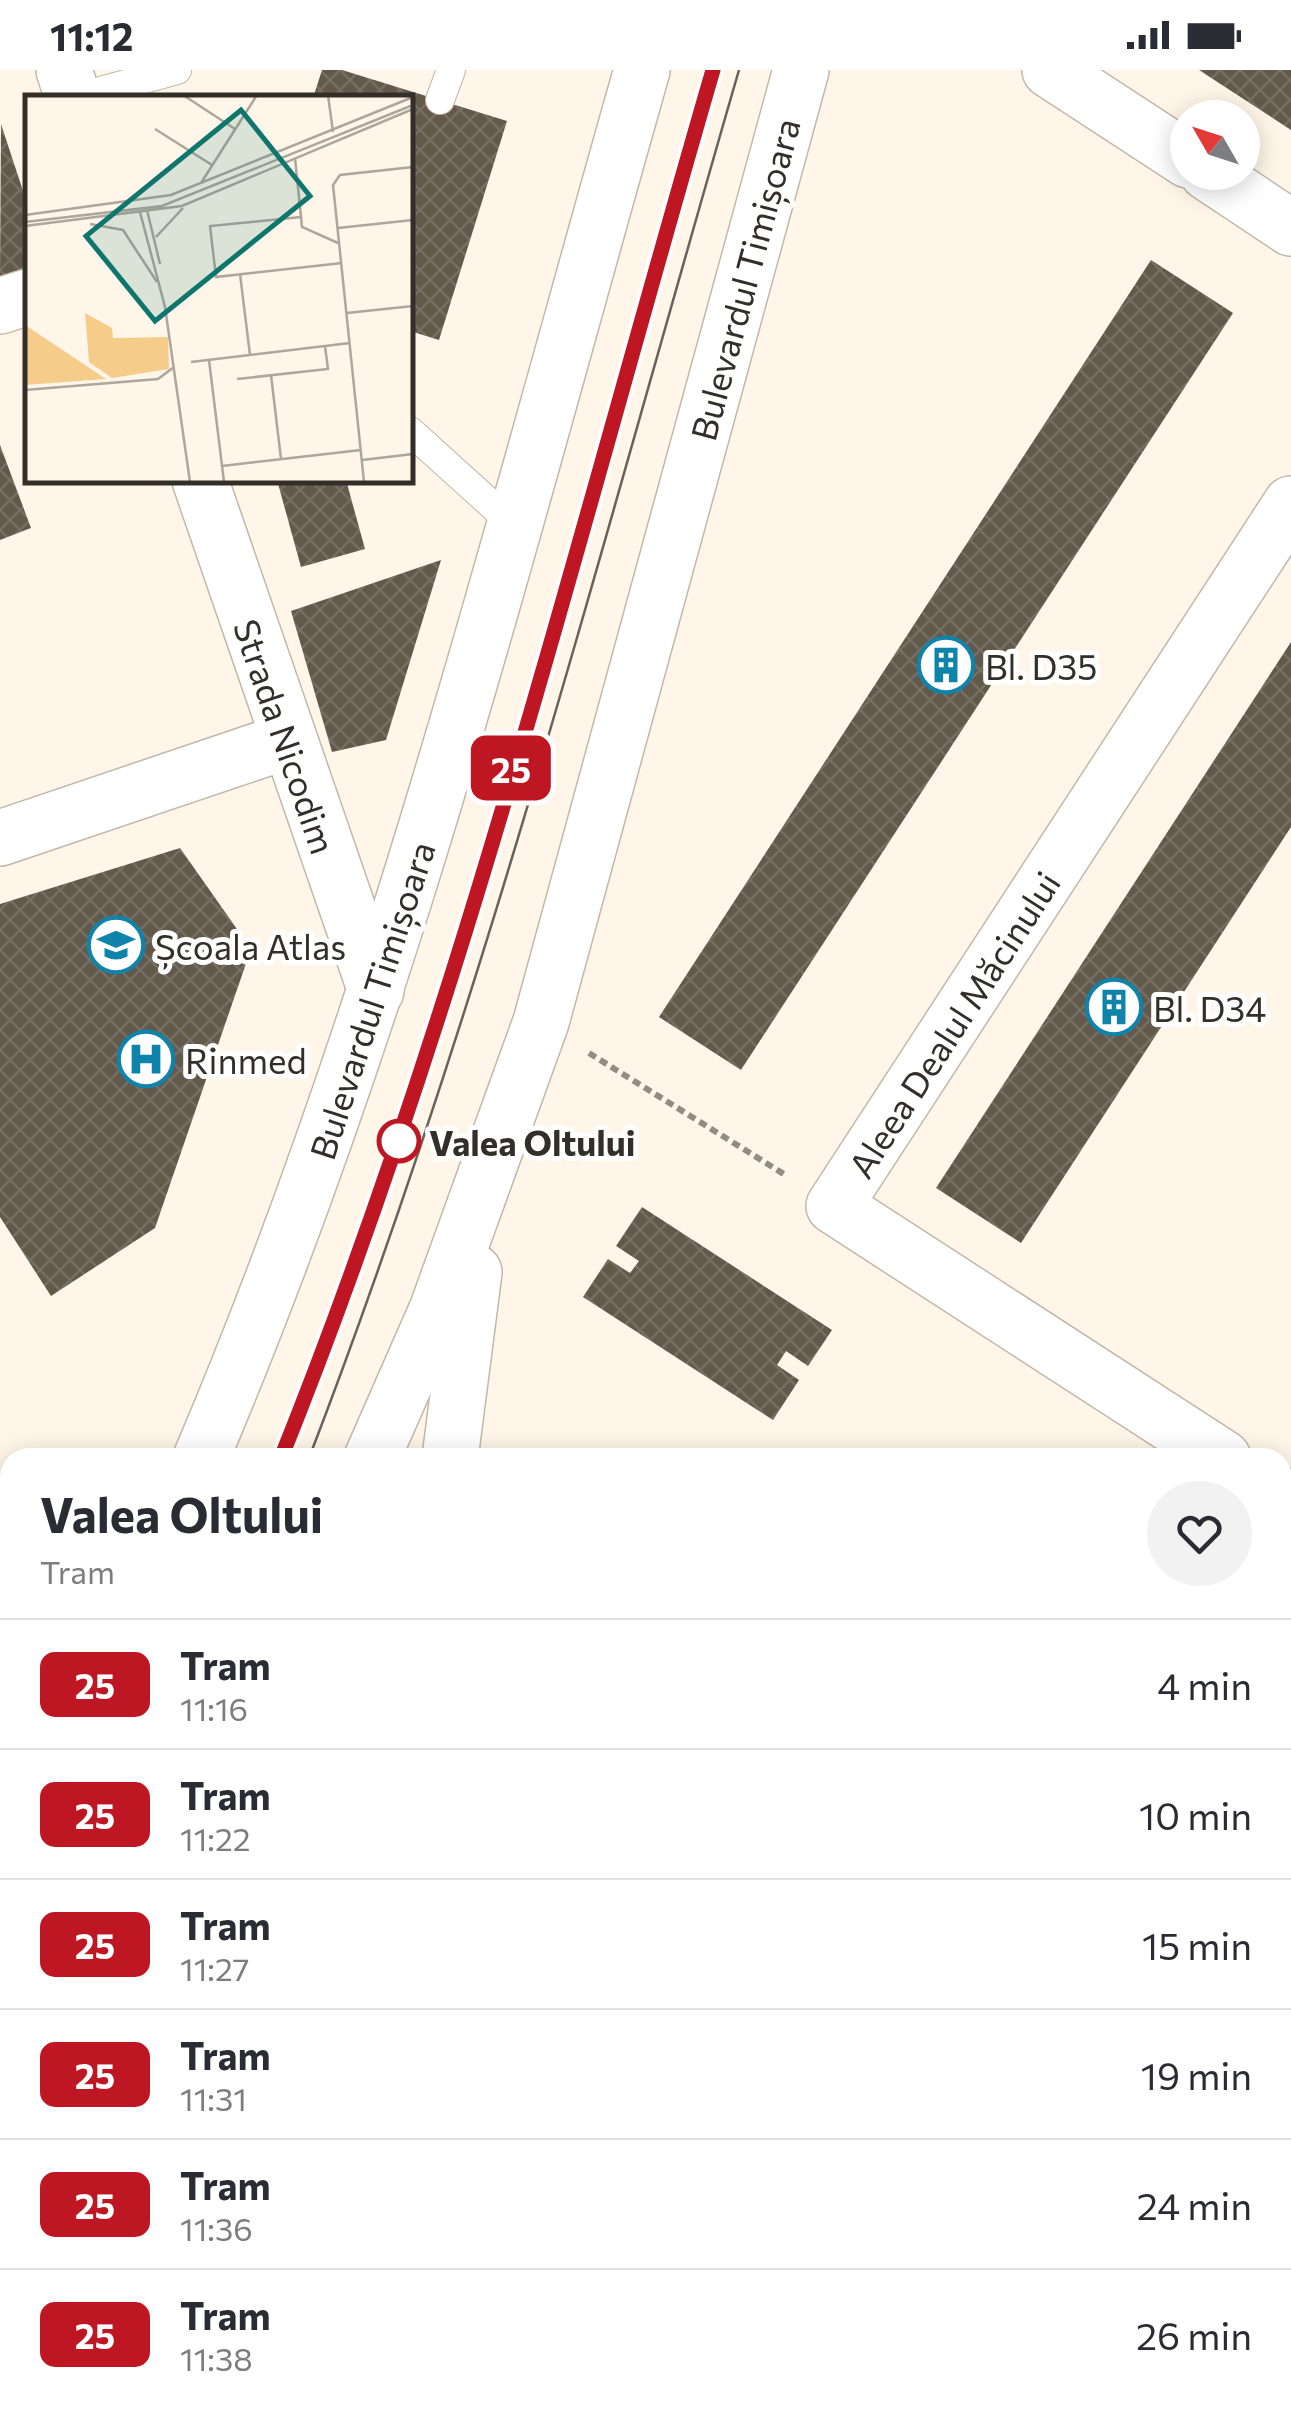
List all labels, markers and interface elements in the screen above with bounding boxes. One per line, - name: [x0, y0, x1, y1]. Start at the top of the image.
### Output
- text: 11:12: [50, 12, 133, 59]
- inset map: [25, 95, 412, 482]
- north arrow: [1170, 100, 1260, 190]
- map controls: [1170, 100, 1260, 190]
- street label: Bulevardul Timișoara: [680, 113, 811, 446]
- street label: Strada Nicodim: [226, 613, 346, 859]
- building icon: Bl. D35: [916, 635, 976, 695]
- place label: Bl. D35: [985, 644, 1097, 687]
- line badge: 25: [466, 736, 556, 800]
- text: 25: [491, 747, 531, 790]
- street label: Bulevardul Timișoara: [299, 836, 446, 1165]
- street label: Aleea Dealul Măcinului: [838, 863, 1068, 1185]
- school or university icon: Școala Atlas: [86, 915, 146, 975]
- place label: Școala Atlas: [155, 924, 346, 970]
- building icon: Bl. D34: [1084, 977, 1144, 1037]
- place label: Bl. D34: [1153, 986, 1266, 1029]
- hospital icon: Rinmed: [116, 1029, 176, 1089]
- place label: Rinmed: [185, 1038, 307, 1081]
- marker: Valea Oltului: [378, 1120, 420, 1162]
- place label: Valea Oltului: [429, 1120, 635, 1163]
- button: heart: [1147, 1481, 1252, 1586]
- text: Valea Oltului: [40, 1484, 323, 1543]
- text: Tram: [40, 1551, 115, 1591]
- text: Tram: [180, 1641, 271, 1688]
- text: 4 min: [1157, 1661, 1252, 1708]
- text: 25: [75, 1663, 115, 1706]
- text: 11:16: [180, 1688, 248, 1728]
- text: Tram: [180, 1771, 271, 1818]
- text: 10 min: [1139, 1791, 1252, 1838]
- text: 25: [75, 1793, 115, 1836]
- text: 11:22: [180, 1818, 250, 1858]
- text: Tram: [180, 1901, 271, 1948]
- text: 15 min: [1142, 1921, 1252, 1968]
- text: 25: [75, 1923, 115, 1966]
- text: 11:27: [180, 1948, 249, 1988]
- text: Tram: [180, 2031, 271, 2078]
- text: 19 min: [1141, 2051, 1252, 2098]
- text: 25: [75, 2053, 115, 2096]
- text: 11:31: [180, 2078, 247, 2118]
- text: Tram: [180, 2161, 271, 2208]
- text: 24 min: [1137, 2181, 1252, 2228]
- text: 25: [75, 2183, 115, 2226]
- text: 11:36: [180, 2208, 253, 2248]
- text: Tram: [180, 2291, 271, 2338]
- text: 26 min: [1136, 2311, 1252, 2358]
- text: 25: [75, 2313, 115, 2356]
- text: 11:38: [180, 2338, 253, 2378]

